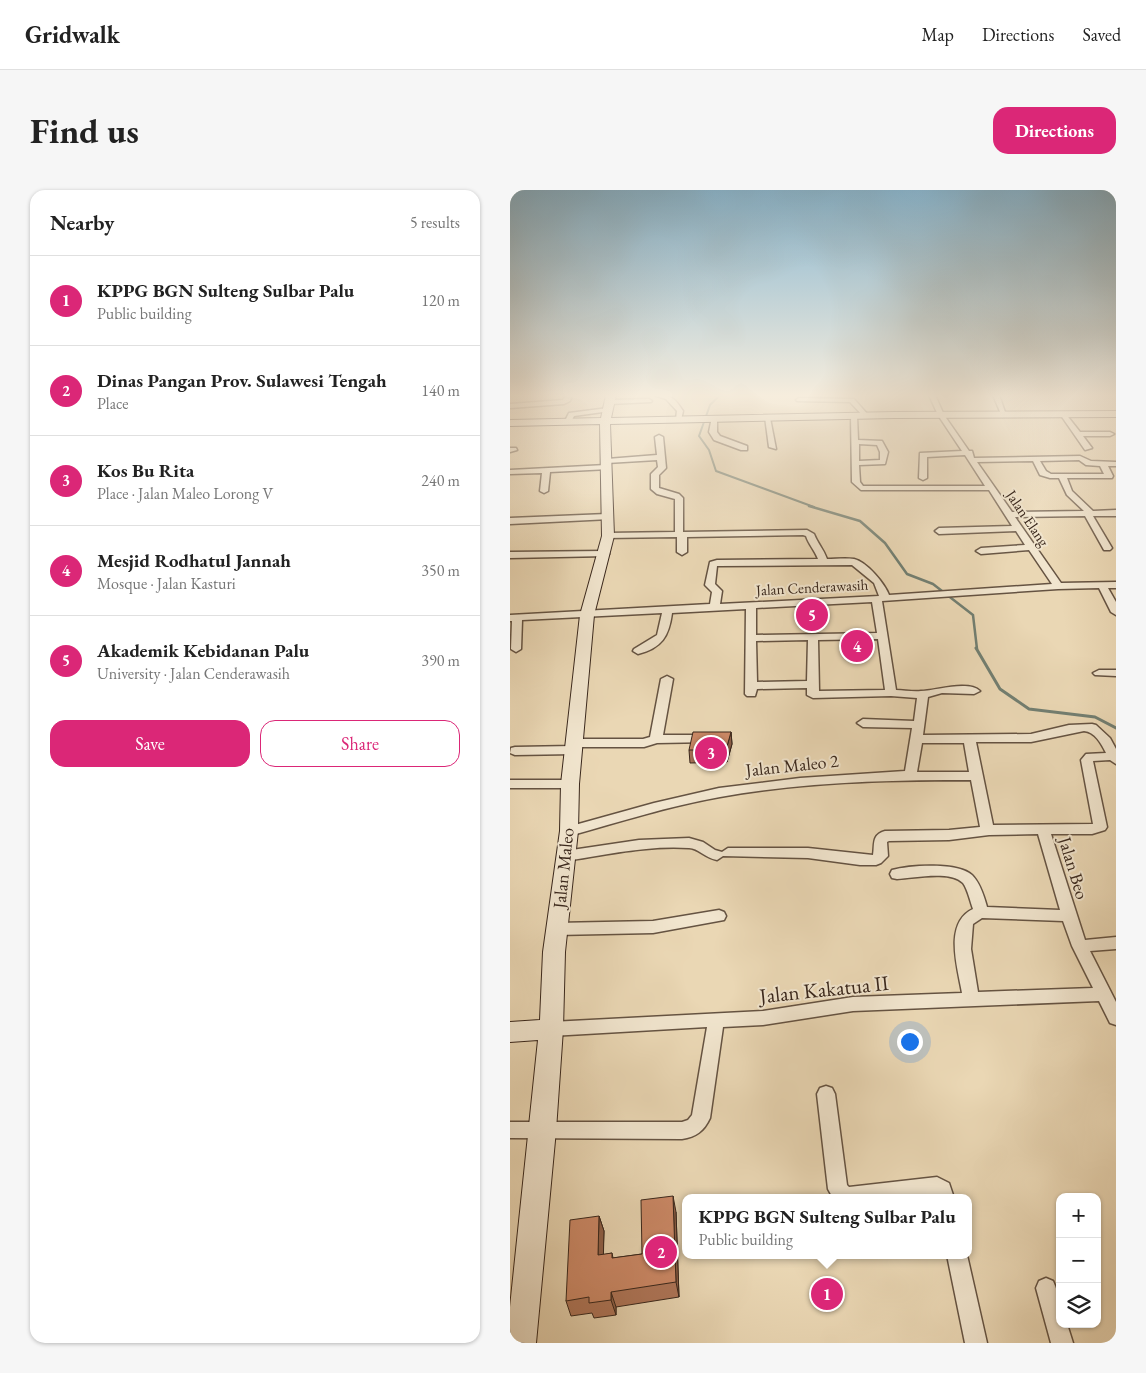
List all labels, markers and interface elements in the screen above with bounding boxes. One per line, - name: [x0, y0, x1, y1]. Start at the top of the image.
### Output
- text: Gridwalk: [25, 19, 120, 50]
- text: Map: [922, 23, 954, 46]
- text: Directions: [982, 23, 1054, 46]
- text: Saved: [1082, 23, 1121, 46]
- button: Directions: [993, 107, 1116, 154]
- text: Find us: [30, 108, 139, 153]
- text: Nearby: [50, 209, 114, 236]
- text: 5 results: [410, 212, 460, 233]
- text: KPPG BGN Sulteng Sulbar Palu: [97, 278, 354, 303]
- text: 1: [62, 290, 70, 311]
- text: 120 m: [421, 290, 460, 311]
- text: Public building: [97, 303, 192, 324]
- text: Dinas Pangan Prov. Sulawesi Tengah: [97, 368, 387, 393]
- text: 2: [62, 380, 70, 401]
- text: 140 m: [421, 380, 460, 401]
- text: Place: [97, 393, 129, 414]
- text: Kos Bu Rita: [97, 458, 194, 483]
- text: 3: [62, 470, 70, 491]
- text: 240 m: [421, 470, 460, 491]
- text: Place · Jalan Maleo Lorong V: [97, 483, 273, 504]
- street label: Jalan Elang: [1001, 484, 1054, 550]
- text: Mesjid Rodhatul Jannah: [97, 548, 291, 573]
- text: 4: [62, 560, 70, 581]
- text: 350 m: [421, 560, 460, 581]
- text: Mosque · Jalan Kasturi: [97, 573, 236, 594]
- street label: Jalan Cenderawasih: [753, 575, 869, 600]
- pin: 5: [796, 596, 828, 634]
- pin: 4: [841, 627, 873, 665]
- text: Akademik Kebidanan Palu: [97, 638, 309, 663]
- text: 5: [62, 650, 70, 671]
- text: 390 m: [421, 650, 460, 671]
- text: University · Jalan Cenderawasih: [97, 663, 290, 684]
- button: Save: [50, 720, 250, 767]
- button: Share: [260, 720, 460, 767]
- pin: 3: [695, 734, 727, 772]
- street label: Jalan Maleo 2: [742, 749, 840, 782]
- street label: Jalan Maleo: [547, 826, 579, 911]
- street label: Jalan Beo: [1053, 832, 1094, 902]
- street label: Jalan Kakatua II: [756, 969, 890, 1009]
- your location: [897, 1029, 923, 1055]
- map controls: [1056, 1193, 1101, 1328]
- button: +: [1056, 1193, 1101, 1238]
- popup: [682, 1194, 972, 1259]
- text: KPPG BGN Sulteng Sulbar Palu: [698, 1204, 956, 1229]
- text: Public building: [698, 1229, 793, 1250]
- pin: 2: [645, 1233, 677, 1271]
- button: −: [1056, 1238, 1101, 1283]
- pin: 1: [811, 1275, 843, 1313]
- button: layers: [1056, 1283, 1101, 1328]

